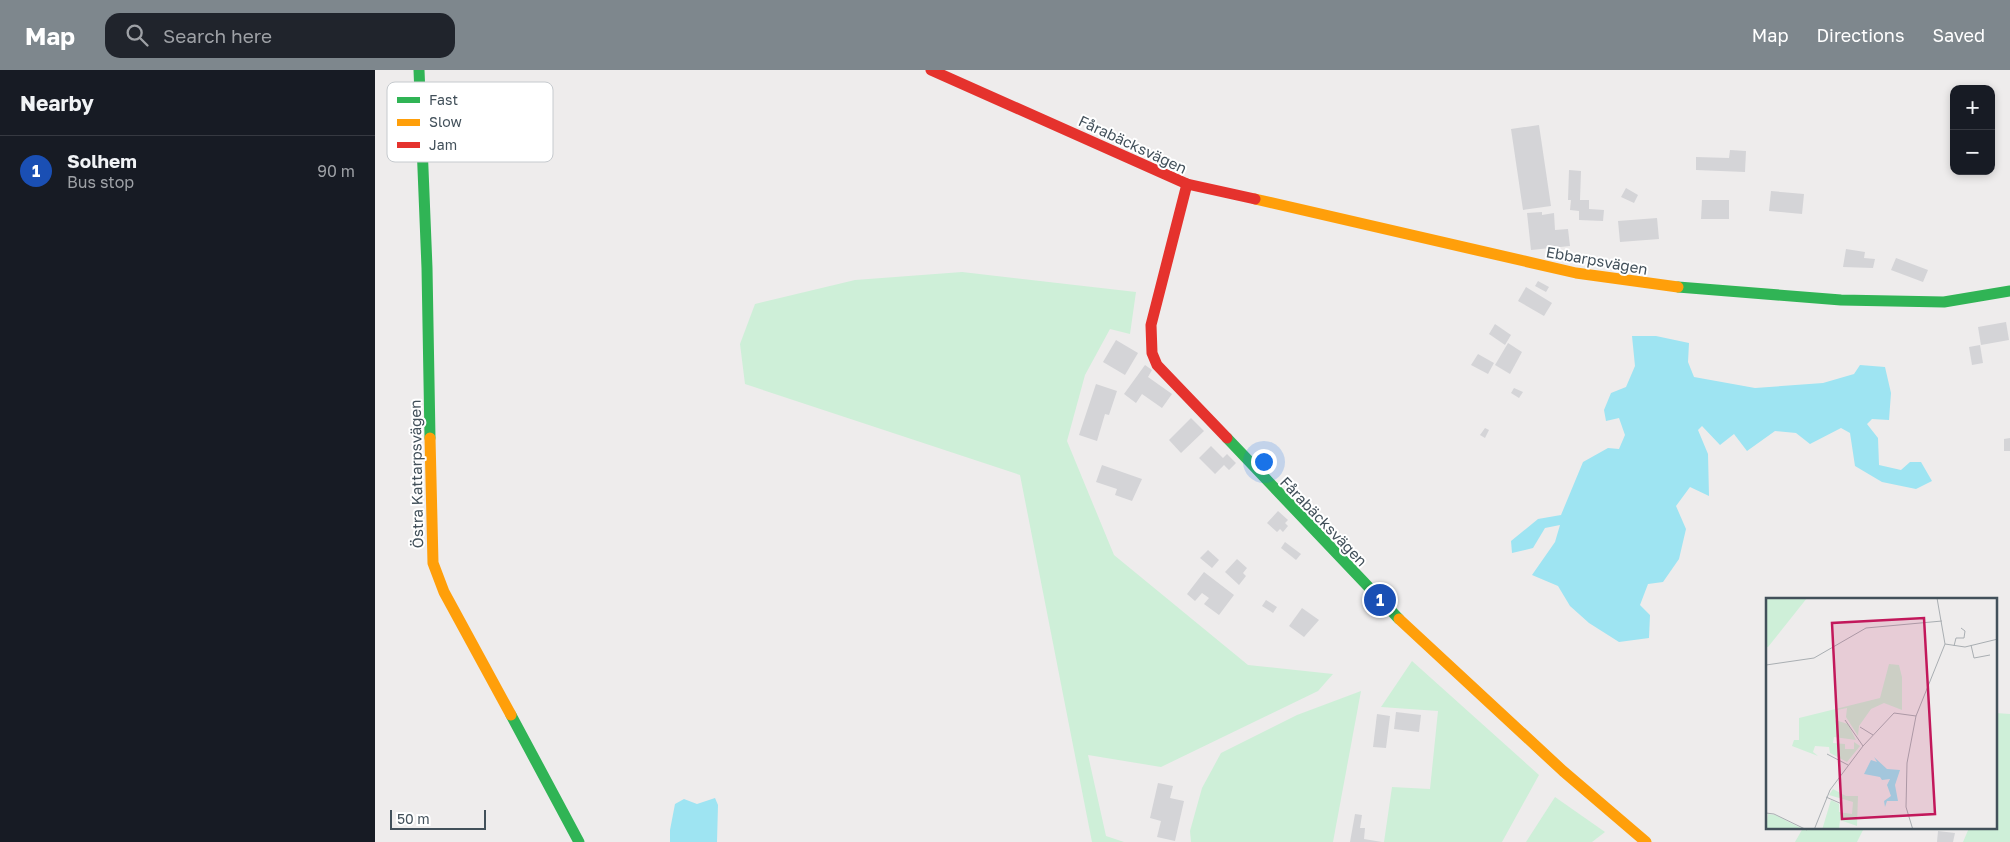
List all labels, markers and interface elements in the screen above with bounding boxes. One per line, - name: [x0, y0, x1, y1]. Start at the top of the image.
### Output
- search box: [105, 13, 455, 58]
- text: Map: [25, 21, 75, 50]
- icon: search: [123, 21, 151, 49]
- text: Search here: [163, 24, 272, 47]
- text: Map: [1752, 24, 1788, 46]
- text: Directions: [1816, 24, 1904, 46]
- text: Saved: [1932, 24, 1985, 46]
- legend: [387, 82, 553, 162]
- map controls: [1950, 85, 1995, 175]
- button: +: [1950, 85, 1995, 130]
- text: Nearby: [20, 90, 94, 116]
- text: Fast: [429, 91, 458, 108]
- street label: Fårabäcksvägen: [1076, 111, 1190, 177]
- text: Slow: [429, 113, 462, 130]
- button: −: [1950, 130, 1995, 175]
- text: Jam: [429, 136, 457, 153]
- text: Solhem: [67, 149, 137, 172]
- text: 1: [32, 161, 40, 181]
- text: 90 m: [317, 161, 355, 181]
- text: Bus stop: [67, 172, 134, 192]
- street label: Ebbarpsvägen: [1545, 242, 1649, 278]
- street label: Östra Kattarpsvägen: [406, 400, 426, 548]
- your location: [1251, 449, 1277, 475]
- street label: Fårabäcksvägen: [1277, 473, 1371, 569]
- pin: 1: [1364, 581, 1396, 619]
- inset map: [1766, 598, 1997, 830]
- scale bar: [390, 807, 486, 830]
- text: 50 m: [397, 810, 430, 827]

